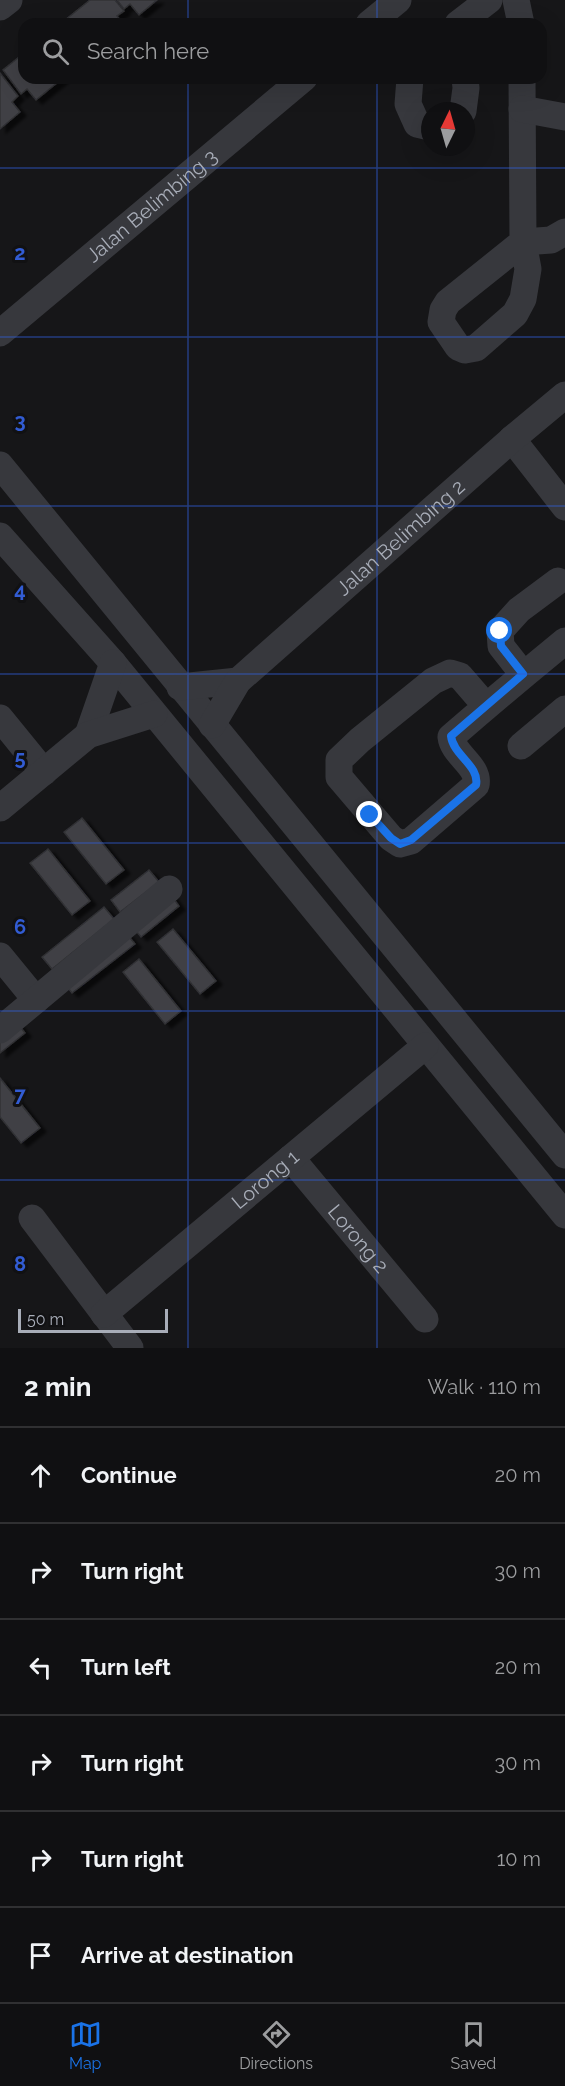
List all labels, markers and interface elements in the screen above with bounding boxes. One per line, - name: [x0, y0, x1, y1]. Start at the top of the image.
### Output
- search box: [18, 18, 547, 84]
- icon: search: [39, 35, 72, 68]
- text: Search here: [87, 38, 209, 64]
- north arrow: [421, 102, 475, 156]
- street label: Jalan Belimbing 3: [81, 144, 222, 267]
- text: 2: [14, 241, 26, 265]
- text: 3: [14, 409, 26, 433]
- street label: Jalan Belimbing 2: [332, 474, 470, 600]
- text: 4: [14, 578, 26, 602]
- route start: [486, 617, 512, 643]
- text: 5: [14, 746, 26, 770]
- route end: [356, 801, 382, 827]
- text: 6: [14, 915, 26, 939]
- text: 7: [14, 1083, 26, 1107]
- street label: Lorong 1: [227, 1144, 304, 1214]
- street label: Lorong 2: [323, 1200, 393, 1278]
- text: 8: [14, 1252, 26, 1276]
- scale bar: [18, 1306, 168, 1334]
- text: 50 m: [27, 1310, 64, 1329]
- text: 2 min: [24, 1372, 91, 1402]
- text: Walk · 110 m: [427, 1375, 541, 1399]
- icon: ahead: [24, 1459, 57, 1492]
- text: Continue: [81, 1462, 177, 1488]
- text: 20 m: [495, 1463, 541, 1487]
- icon: right: [24, 1555, 57, 1588]
- text: Turn right: [81, 1558, 184, 1584]
- text: 30 m: [495, 1559, 541, 1583]
- icon: left: [24, 1651, 57, 1684]
- text: Turn left: [81, 1654, 171, 1680]
- text: 20 m: [495, 1655, 541, 1679]
- icon: right: [24, 1747, 57, 1780]
- text: Turn right: [81, 1750, 184, 1776]
- text: 30 m: [495, 1751, 541, 1775]
- icon: right: [24, 1843, 57, 1876]
- text: Turn right: [81, 1846, 184, 1872]
- text: 10 m: [497, 1847, 541, 1871]
- icon: arrive: [24, 1939, 57, 1972]
- text: Arrive at destination: [81, 1942, 294, 1968]
- tab: Map: [69, 2018, 102, 2073]
- tab: Directions: [239, 2018, 313, 2073]
- tab: Saved: [450, 2018, 496, 2073]

